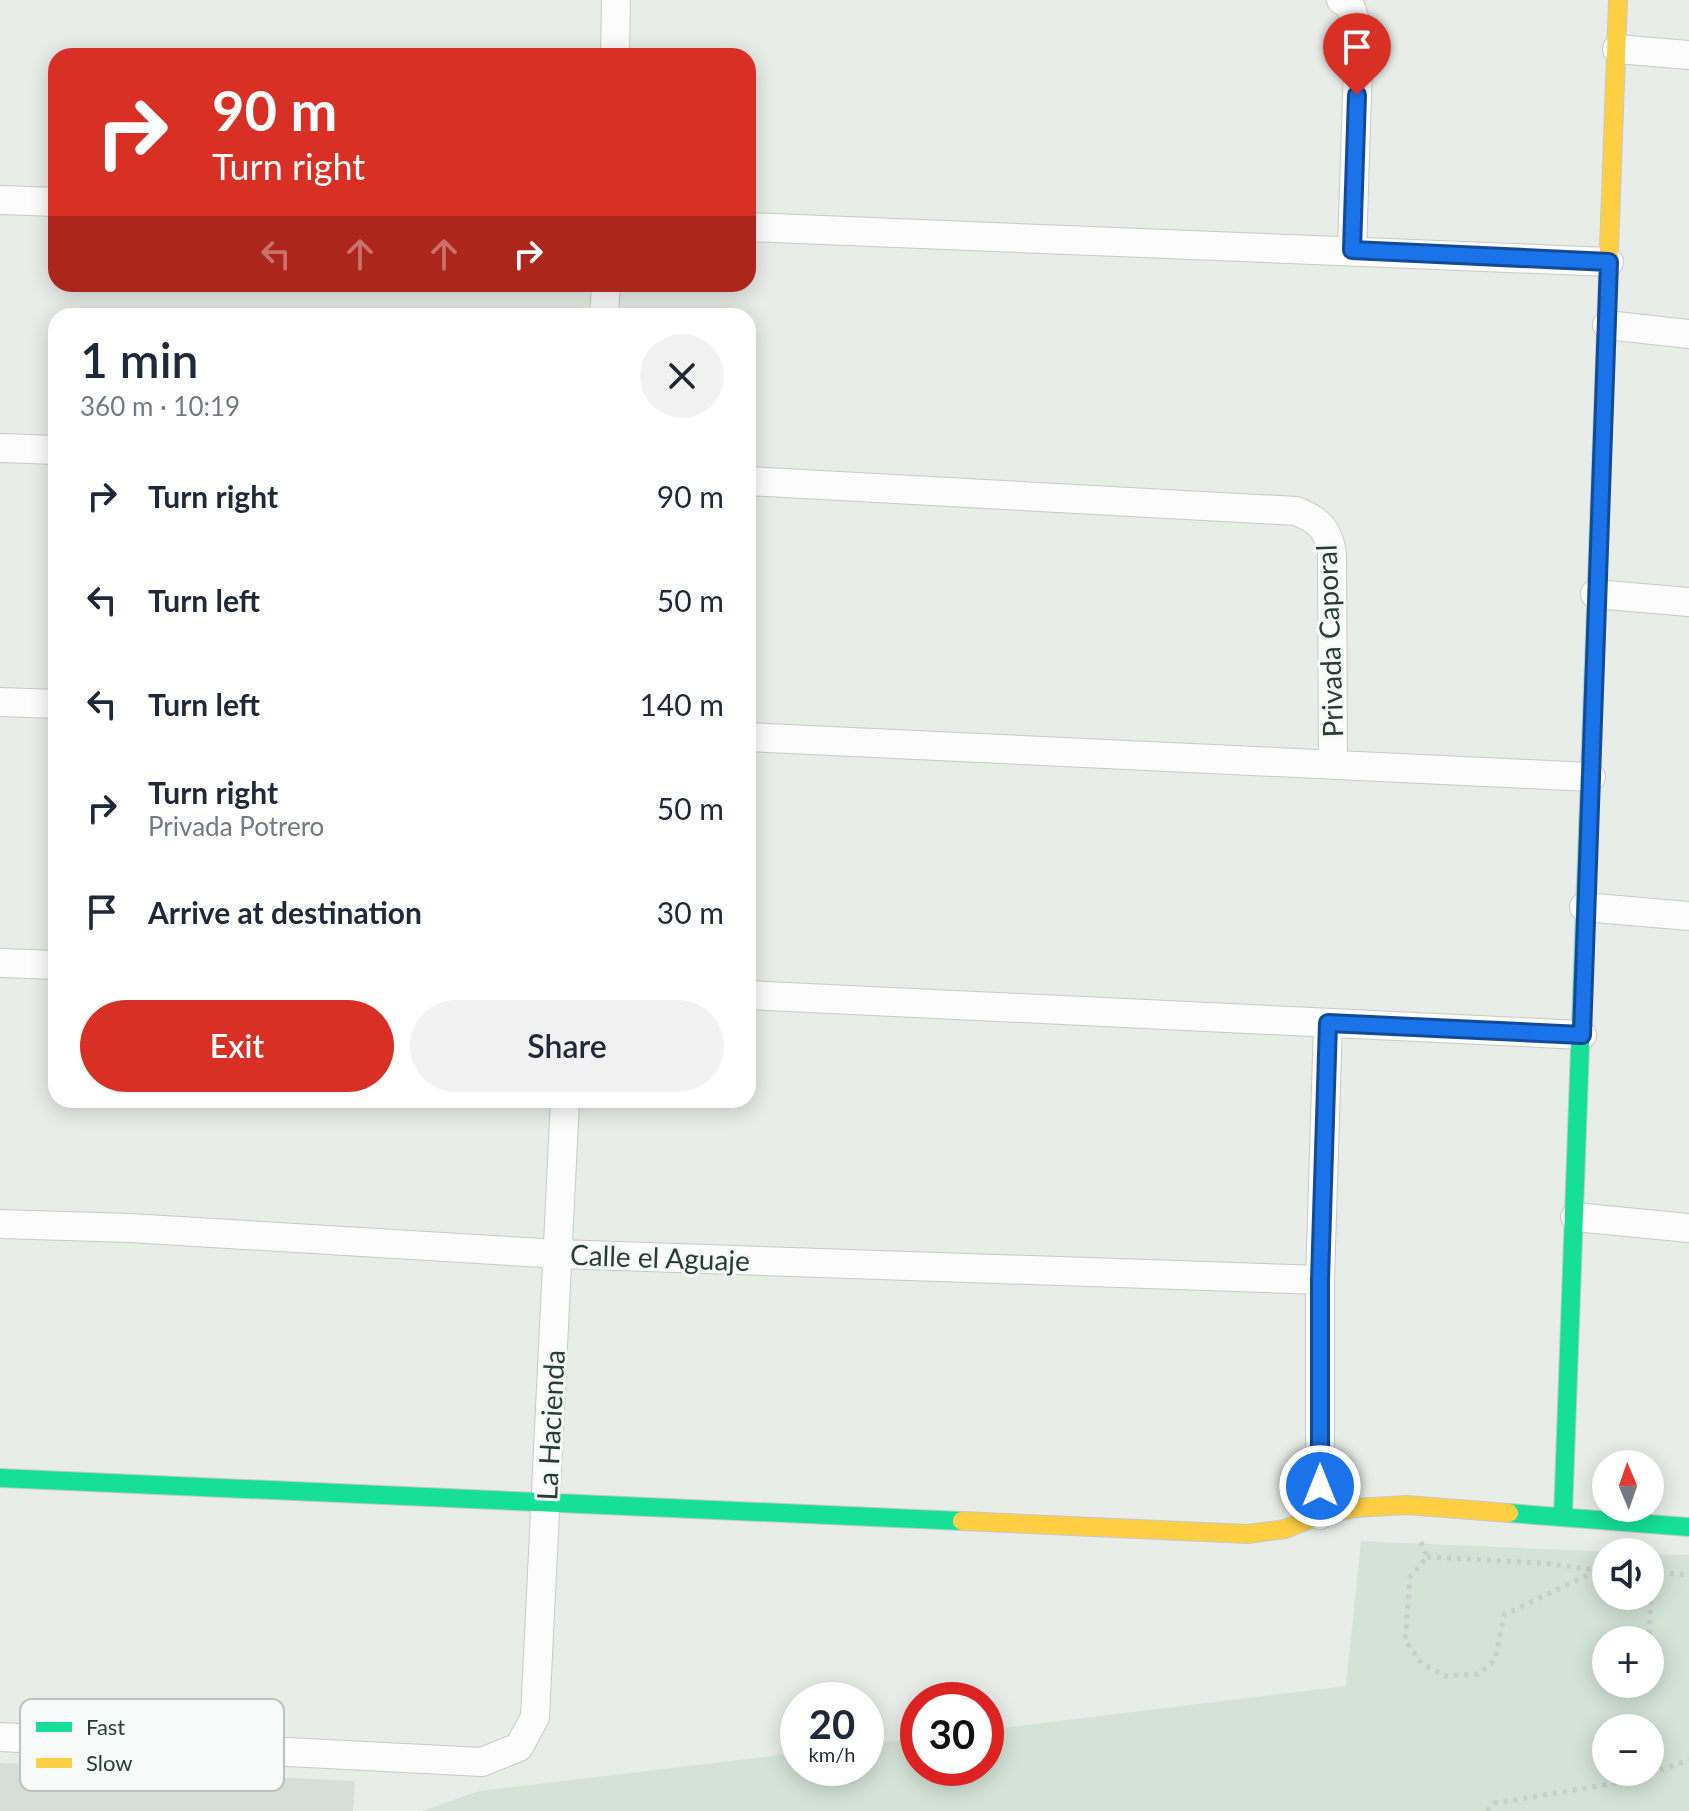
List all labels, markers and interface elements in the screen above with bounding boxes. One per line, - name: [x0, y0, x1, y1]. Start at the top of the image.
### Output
- pin: [1323, 13, 1391, 95]
- icon: arrive: [1335, 25, 1379, 69]
- text: 90 m: [212, 76, 337, 143]
- icon: right: [80, 80, 184, 184]
- text: Turn right: [212, 144, 365, 188]
- icon: left: [254, 232, 298, 276]
- icon: ahead: [338, 232, 382, 276]
- icon: ahead: [422, 232, 466, 276]
- icon: right: [506, 232, 550, 276]
- text: 1 min: [80, 331, 198, 388]
- button: close: [640, 334, 724, 418]
- text: 360 m · 10:19: [80, 390, 240, 422]
- icon: right: [80, 474, 124, 518]
- text: Turn right: [148, 478, 278, 514]
- text: 90 m: [657, 478, 724, 514]
- street label: Privada Caporal: [1309, 544, 1349, 738]
- icon: left: [80, 578, 124, 622]
- text: Turn left: [148, 582, 260, 618]
- text: 50 m: [657, 582, 724, 618]
- icon: left: [80, 682, 124, 726]
- text: Turn left: [148, 686, 260, 722]
- text: 140 m: [639, 686, 724, 722]
- text: Turn right: [148, 774, 278, 810]
- icon: right: [80, 786, 124, 830]
- text: 50 m: [657, 790, 724, 826]
- text: Privada Potrero: [148, 810, 324, 842]
- icon: arrive: [80, 890, 124, 934]
- text: Arrive at destination: [148, 894, 422, 930]
- text: 30 m: [657, 894, 724, 930]
- button: Exit: [80, 1000, 394, 1092]
- button: Share: [410, 1000, 724, 1092]
- street label: Calle el Aguaje: [569, 1237, 751, 1277]
- street label: La Hacienda: [529, 1349, 571, 1501]
- position arrow: [1278, 1444, 1362, 1528]
- north arrow: [1592, 1450, 1664, 1522]
- map controls: [1592, 1450, 1664, 1786]
- button: sound: [1592, 1538, 1664, 1610]
- button: +: [1592, 1626, 1664, 1698]
- speed limit sign: 30: [900, 1682, 1004, 1786]
- legend: [20, 1699, 284, 1791]
- text: 20: [809, 1700, 855, 1748]
- text: Fast: [86, 1713, 125, 1740]
- button: −: [1592, 1714, 1664, 1786]
- text: km/h: [809, 1742, 855, 1766]
- text: Slow: [86, 1749, 133, 1776]

